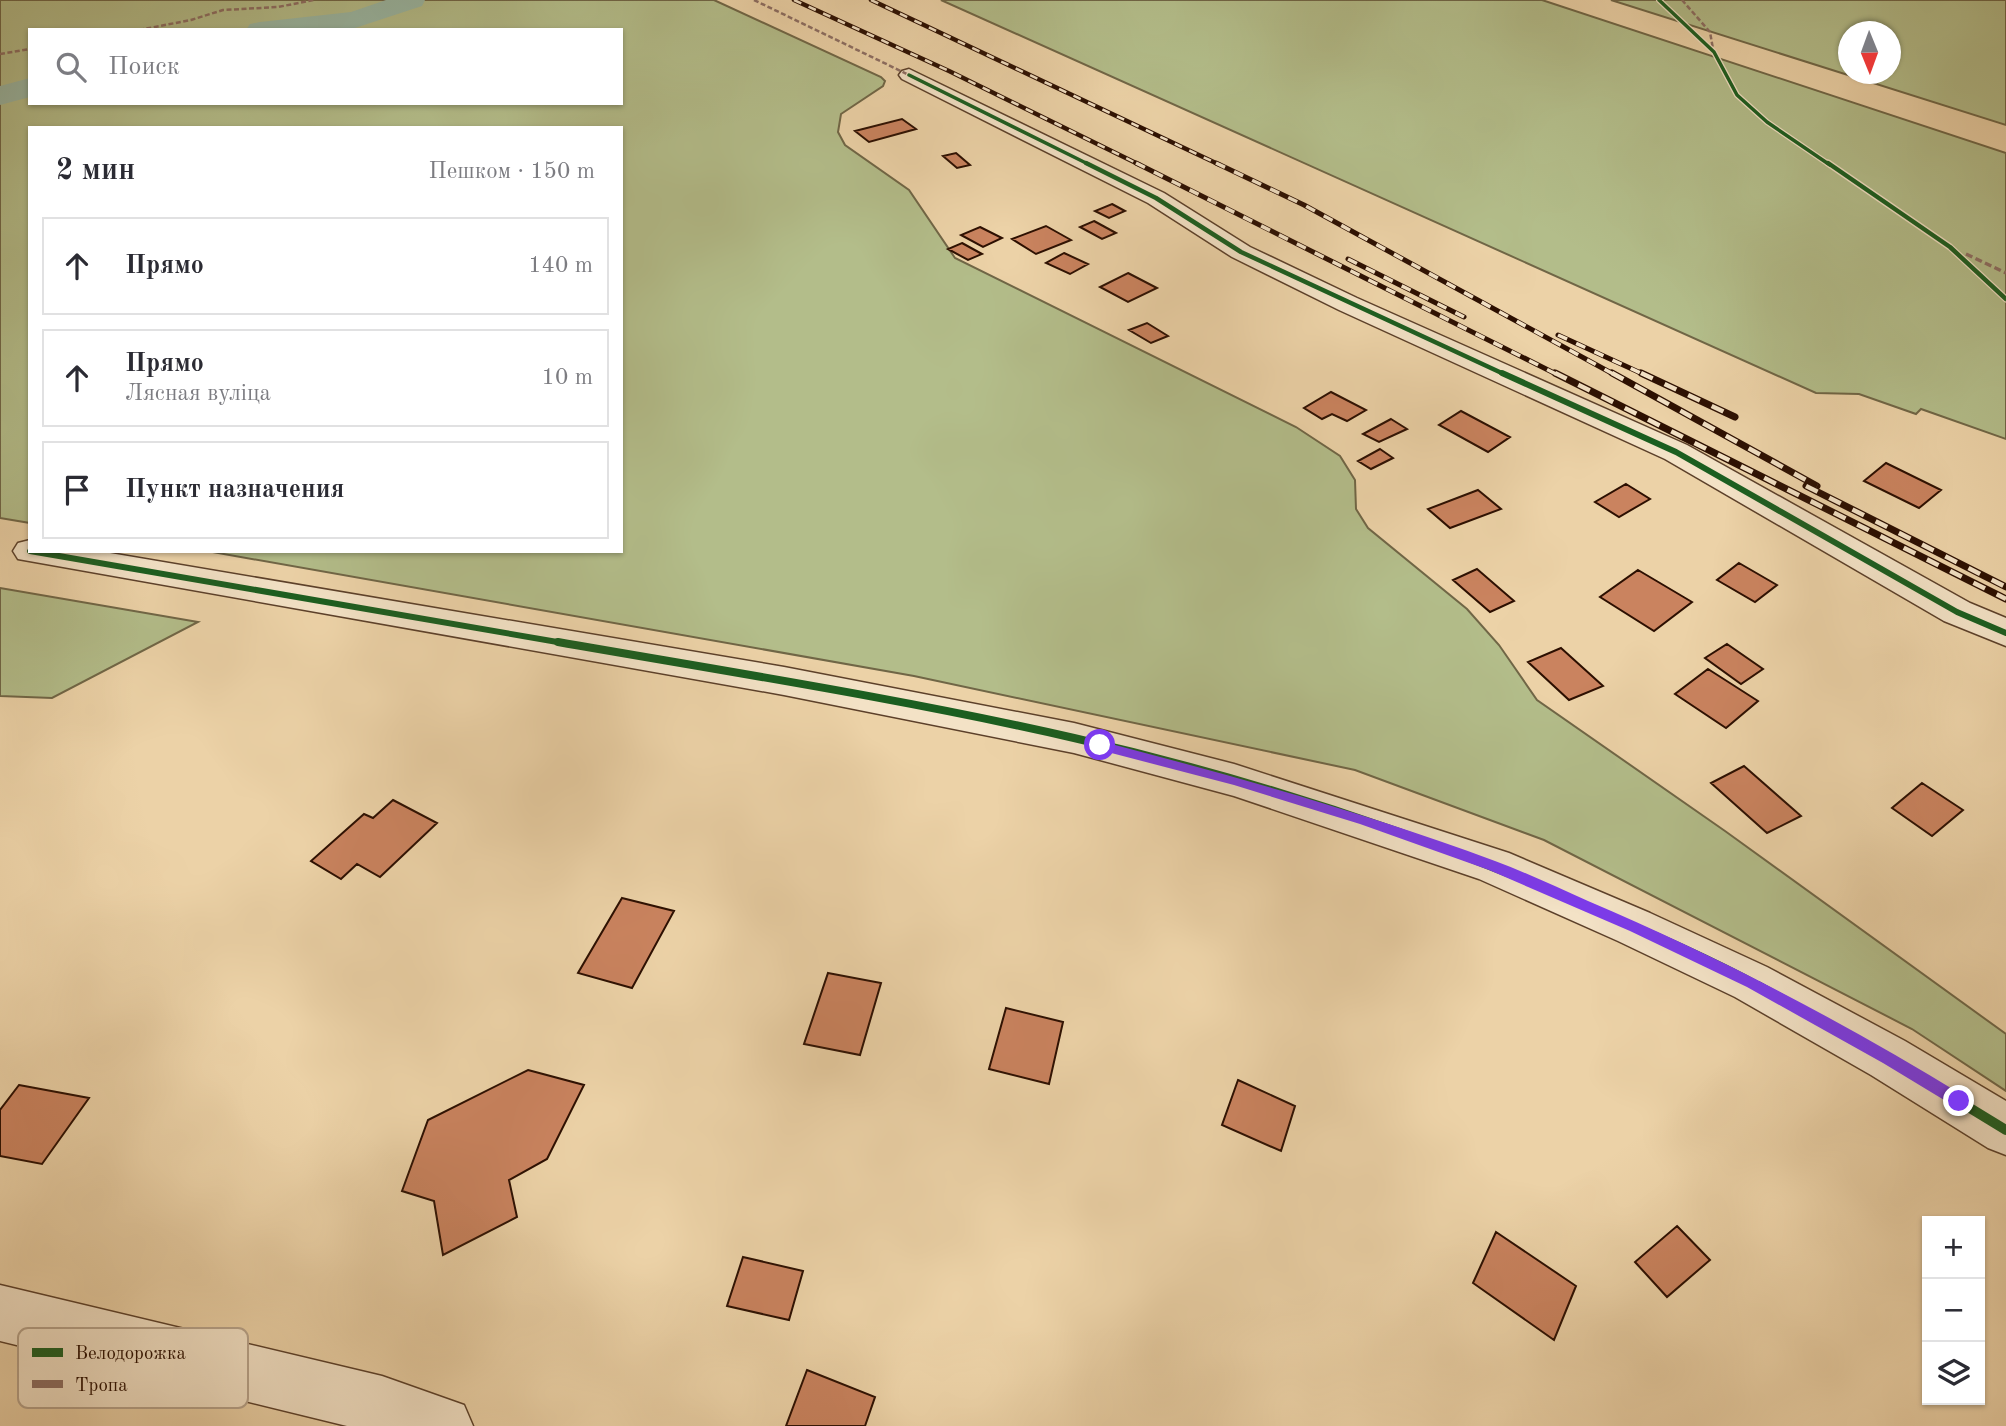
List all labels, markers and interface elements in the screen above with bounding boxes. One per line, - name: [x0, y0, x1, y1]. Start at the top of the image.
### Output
- north arrow: [1838, 21, 1901, 84]
- search box: [28, 28, 623, 105]
- icon: search: [52, 48, 90, 86]
- text: Поиск: [108, 54, 180, 80]
- text: 2 мин: [56, 156, 135, 186]
- text: Пешком · 150 m: [429, 160, 595, 183]
- icon: ahead: [58, 247, 96, 285]
- text: Прямо: [125, 253, 204, 279]
- text: 140 m: [528, 254, 593, 277]
- text: Прямо: [125, 351, 204, 377]
- icon: ahead: [58, 359, 96, 397]
- text: 10 m: [542, 366, 593, 389]
- text: Лясная вуліца: [125, 382, 271, 405]
- icon: arrive: [58, 471, 96, 509]
- text: Пункт назначения: [125, 477, 344, 503]
- route start: [1084, 729, 1115, 760]
- route end: [1943, 1085, 1974, 1116]
- map controls: [1922, 1216, 1985, 1405]
- button: +: [1922, 1216, 1985, 1279]
- button: −: [1922, 1279, 1985, 1342]
- legend: [18, 1328, 248, 1408]
- button: layers: [1922, 1342, 1985, 1405]
- text: Велодорожка: [75, 1345, 186, 1364]
- text: Тропа: [75, 1377, 128, 1396]

